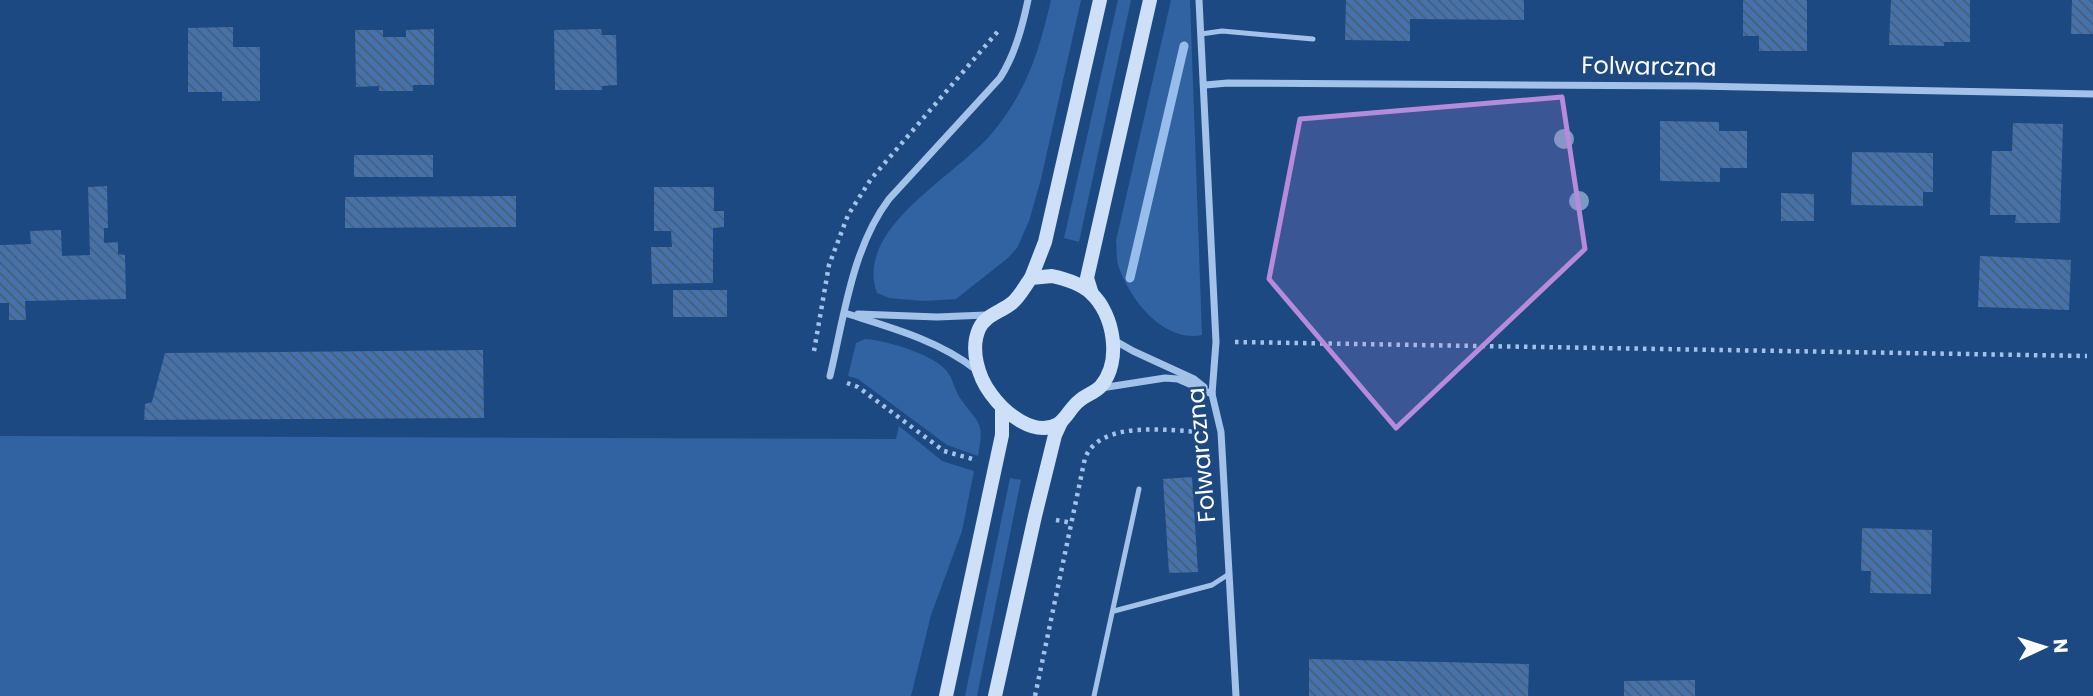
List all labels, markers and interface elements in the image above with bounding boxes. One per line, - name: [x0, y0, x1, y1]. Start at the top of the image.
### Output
- street label: Folwarczna: [1581, 48, 1717, 84]
- street label: Folwarczna: [1179, 386, 1223, 524]
- north arrow: [2009, 612, 2079, 682]
- text: N: [2046, 638, 2074, 654]

